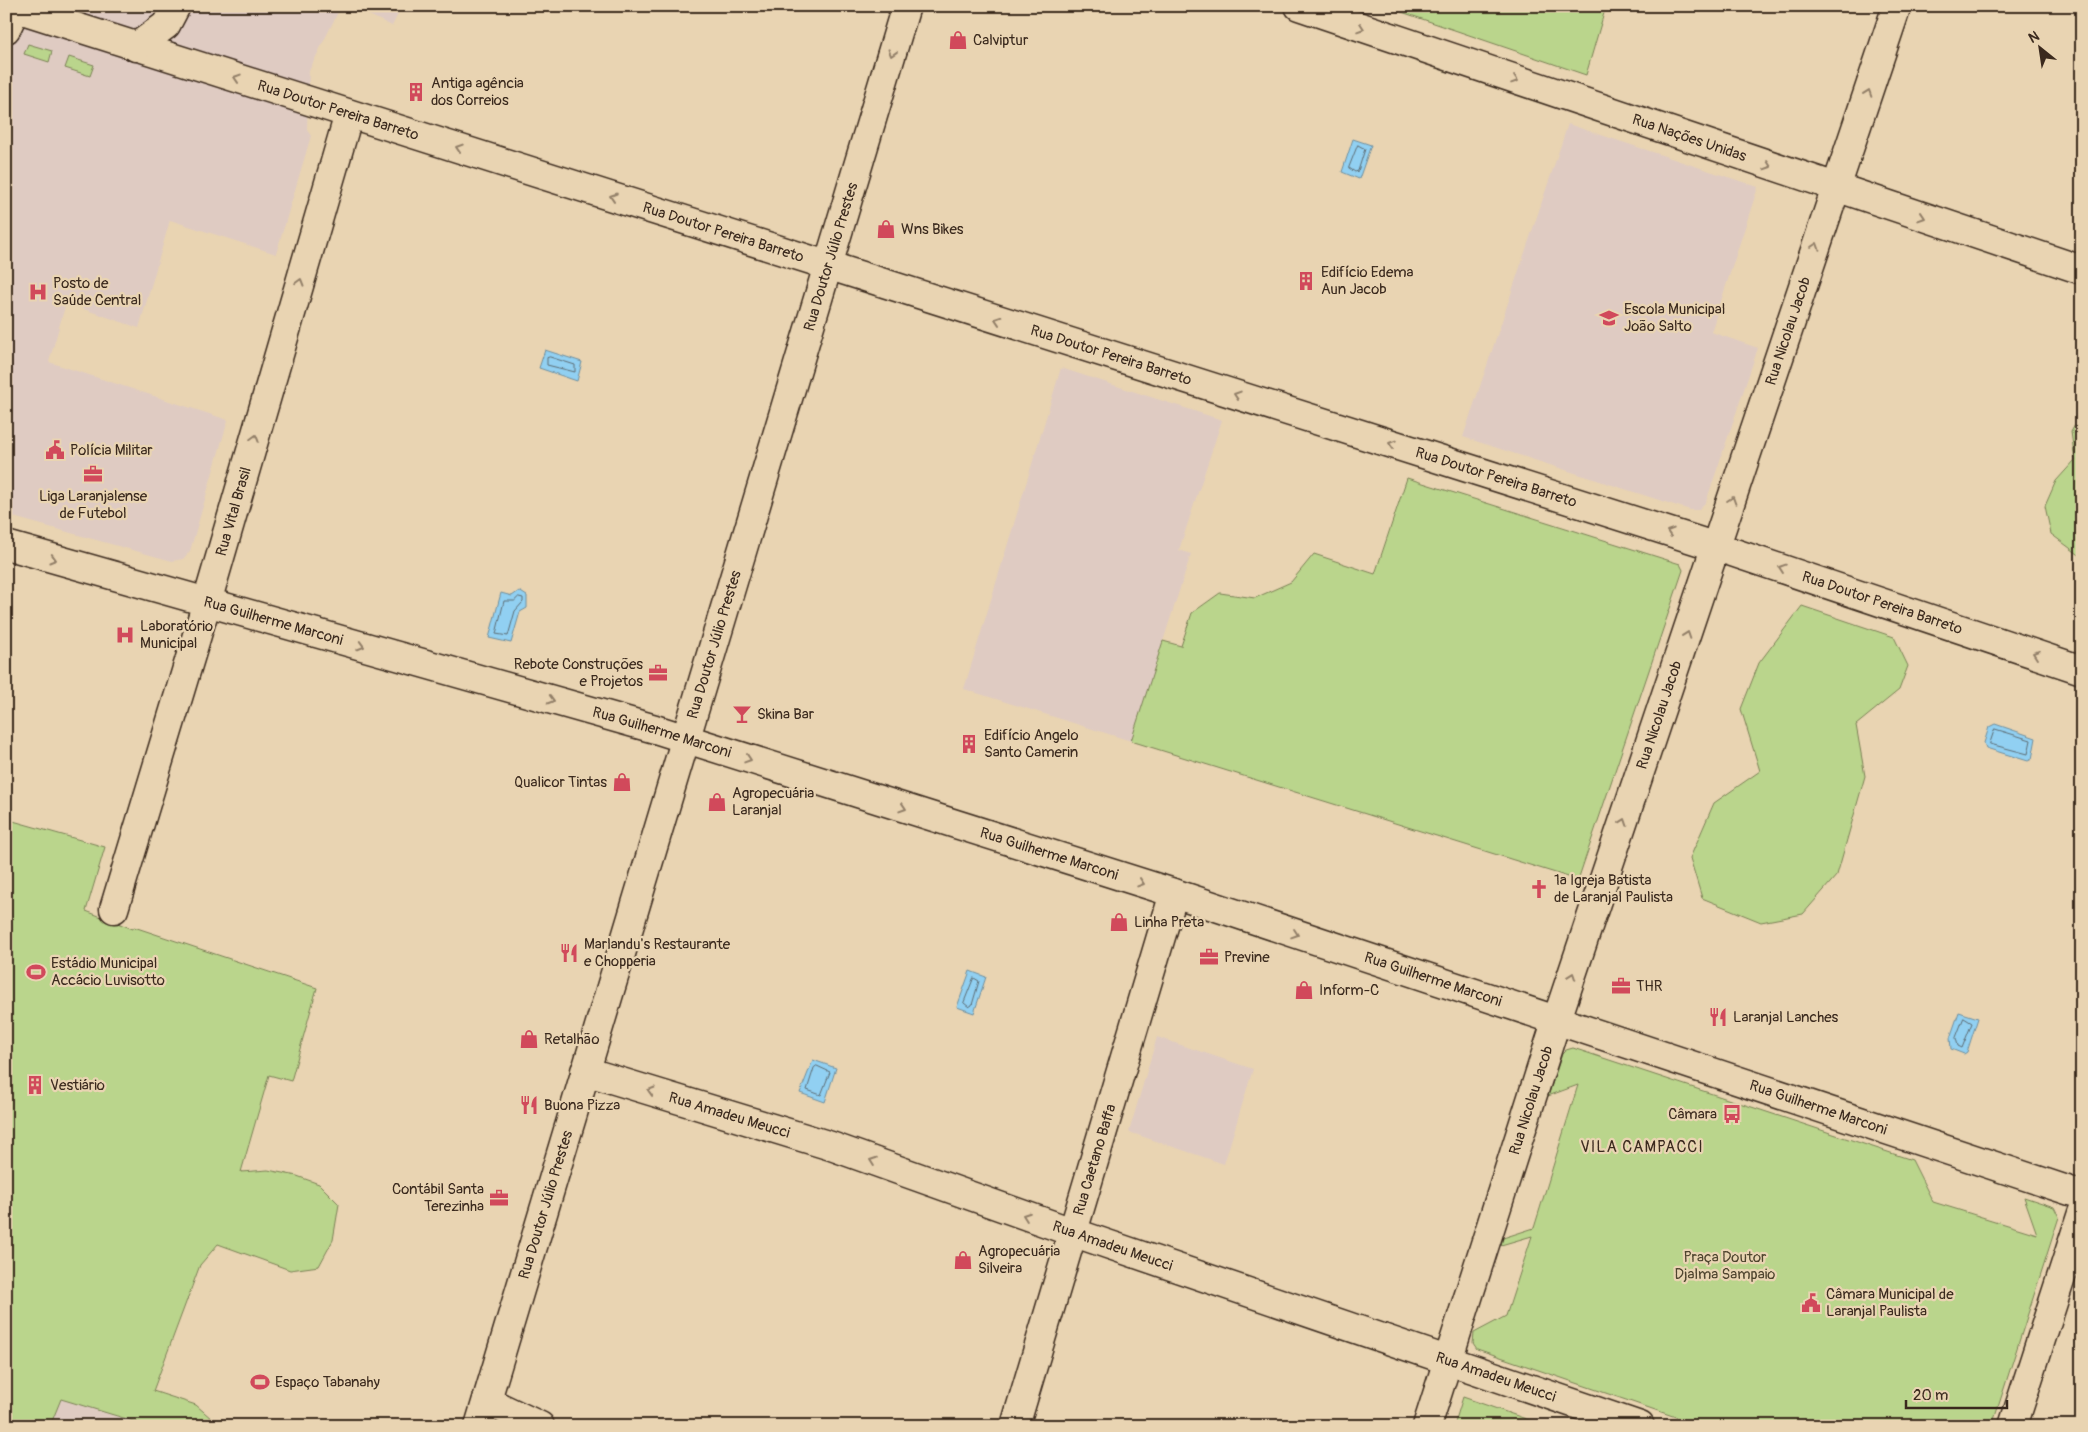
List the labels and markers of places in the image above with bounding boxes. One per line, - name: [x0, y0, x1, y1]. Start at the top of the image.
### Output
- shop icon: Calviptur: [947, 29, 969, 51]
- place label: Calviptur: [973, 31, 1029, 50]
- place label: Antiga agência dos Correios: [431, 74, 524, 110]
- building icon: Antiga agência dos Correios: [405, 81, 427, 103]
- shop icon: Wns Bikes: [875, 218, 897, 240]
- place label: Wns Bikes: [901, 220, 964, 239]
- place label: Edifício Edema Aun Jacob: [1321, 263, 1414, 299]
- building icon: Edifício Edema Aun Jacob: [1295, 270, 1317, 292]
- place label: Posto de Saúde Central: [53, 274, 141, 310]
- hospital icon: Posto de Saúde Central: [27, 281, 49, 303]
- place label: Escola Municipal João Salto: [1624, 300, 1725, 336]
- school or university icon: Escola Municipal João Salto: [1598, 307, 1620, 329]
- public building icon: Polícia Militar: [44, 439, 66, 461]
- place label: Polícia Militar: [70, 441, 153, 460]
- office icon: Liga Laranjalense de Futebol: [82, 463, 104, 485]
- place label: Liga Laranjalense de Futebol: [39, 487, 148, 523]
- place label: Laboratório Municipal: [140, 617, 213, 653]
- hospital icon: Laboratório Municipal: [114, 624, 136, 646]
- place label: Rebote Construções e Projetos: [514, 655, 643, 691]
- office icon: Rebote Construções e Projetos: [647, 662, 669, 684]
- bar icon: Skina Bar: [731, 703, 753, 725]
- place label: Skina Bar: [757, 705, 815, 724]
- place label: Edifício Angelo Santo Camerin: [984, 726, 1079, 762]
- building icon: Edifício Angelo Santo Camerin: [958, 733, 980, 755]
- shop icon: Qualicor Tintas: [611, 771, 633, 793]
- place label: Qualicor Tintas: [514, 773, 607, 792]
- place label: Agropecuária Laranjal: [732, 784, 814, 820]
- shop icon: Agropecuária Laranjal: [706, 791, 728, 813]
- place label: 1ª Igreja Batista de Laranjal Paulista: [1554, 871, 1673, 907]
- church icon: 1ª Igreja Batista de Laranjal Paulista: [1528, 878, 1550, 900]
- shop icon: Linha Preta: [1108, 911, 1130, 933]
- place label: Linha Preta: [1134, 913, 1204, 932]
- place label: Marlandu's Restaurante e Chopperia: [584, 935, 731, 971]
- restaurant icon: Marlandu's Restaurante e Chopperia: [558, 942, 580, 964]
- office icon: Previne: [1198, 946, 1220, 968]
- place label: Previne: [1224, 948, 1270, 967]
- place label: Estádio Municipal Accácio Luvisotto: [51, 954, 165, 990]
- sports icon: Estádio Municipal Accácio Luvisotto: [25, 961, 47, 983]
- office icon: THR: [1610, 975, 1632, 997]
- place label: THR: [1636, 977, 1663, 996]
- shop icon: Inform-C: [1293, 979, 1315, 1001]
- place label: Inform-C: [1319, 981, 1379, 1000]
- restaurant icon: Laranjal Lanches: [1707, 1006, 1729, 1028]
- place label: Laranjal Lanches: [1733, 1008, 1839, 1027]
- shop icon: Retalhão: [518, 1028, 540, 1050]
- place label: Retalhão: [544, 1030, 600, 1049]
- building icon: Vestiário: [24, 1074, 46, 1096]
- place label: Vestiário: [50, 1076, 105, 1095]
- restaurant icon: Buona Pizza: [518, 1094, 540, 1116]
- place label: Buona Pizza: [544, 1096, 620, 1115]
- bus stop icon: Câmara: [1721, 1103, 1743, 1125]
- place label: Câmara: [1668, 1105, 1717, 1124]
- place label: Contábil Santa Terezinha: [392, 1180, 484, 1216]
- office icon: Contábil Santa Terezinha: [488, 1187, 510, 1209]
- place label: Agropecuária Silveira: [978, 1242, 1060, 1278]
- shop icon: Agropecuária Silveira: [952, 1249, 974, 1271]
- place label: Câmara Municipal de Laranjal Paulista: [1826, 1285, 1954, 1321]
- public building icon: Câmara Municipal de Laranjal Paulista: [1800, 1292, 1822, 1314]
- sports icon: Espaço Tabanahy: [249, 1371, 271, 1393]
- place label: Espaço Tabanahy: [275, 1373, 380, 1392]

